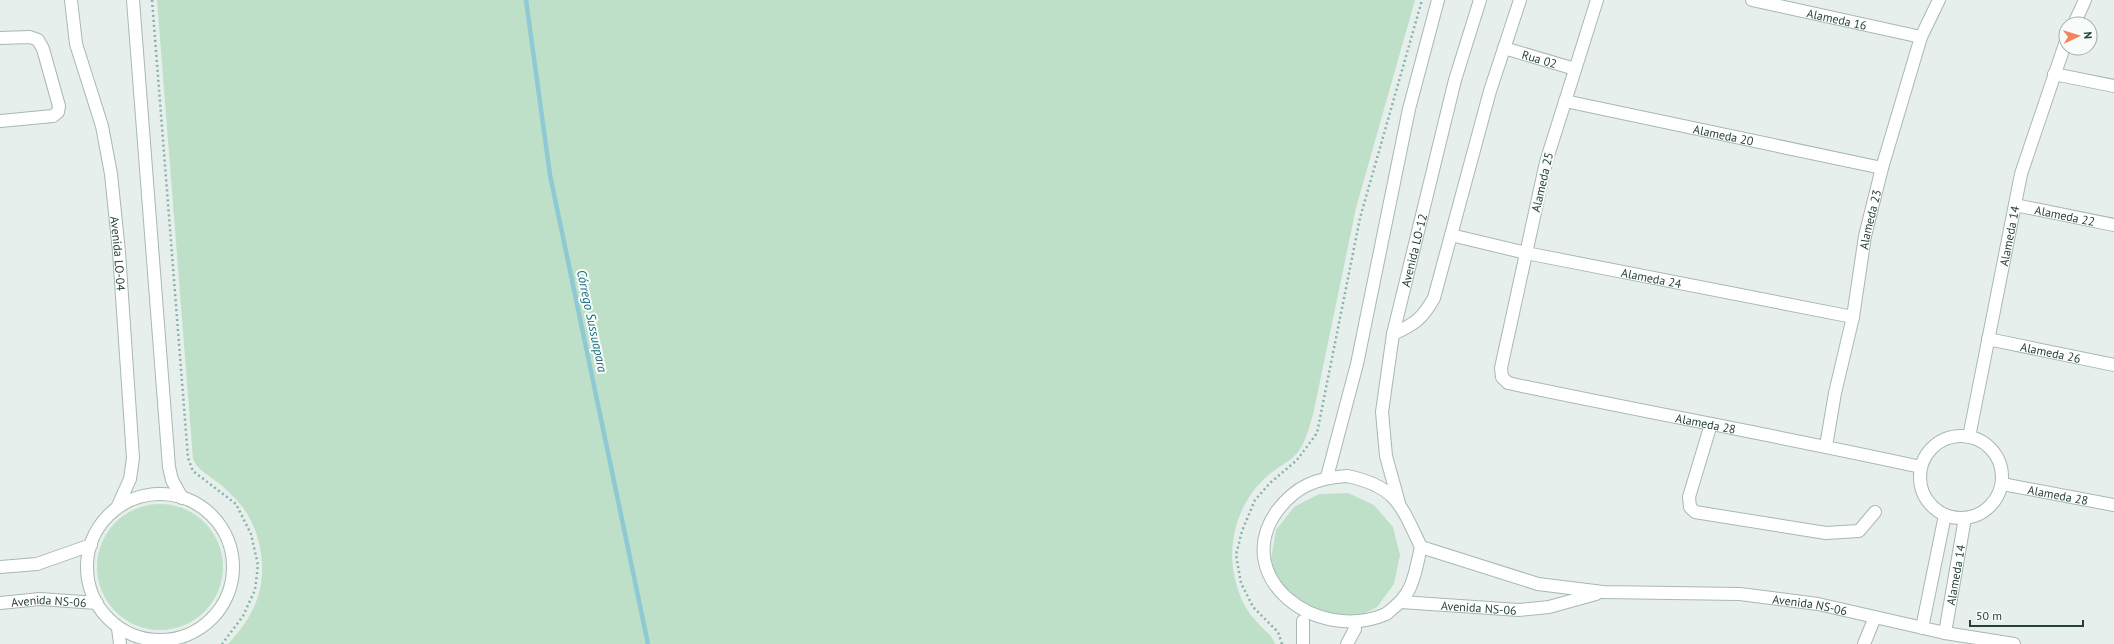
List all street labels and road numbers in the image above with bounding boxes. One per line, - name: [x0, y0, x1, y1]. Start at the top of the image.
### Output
- street label: Alameda 16: [1806, 5, 1868, 32]
- street label: Rua 02: [1520, 46, 1559, 71]
- street label: Alameda 20: [1692, 121, 1755, 148]
- street label: Alameda 25: [1528, 151, 1556, 213]
- street label: Alameda 23: [1856, 188, 1884, 250]
- street label: Alameda 22: [2034, 202, 2096, 228]
- street label: Alameda 14: [1995, 204, 2022, 267]
- street label: Avenida LO-12: [1397, 212, 1430, 288]
- street label: Avenida LO-04: [108, 215, 129, 292]
- street label: Alameda 24: [1620, 264, 1683, 291]
- street label: Alameda 26: [2019, 338, 2082, 365]
- street label: Alameda 28: [1674, 410, 1737, 436]
- street label: Alameda 28: [2027, 482, 2089, 508]
- street label: Alameda 14: [1942, 543, 1968, 606]
- street label: Avenida NS-06: [10, 591, 87, 610]
- street label: Avenida NS-06: [1772, 591, 1849, 618]
- street label: Avenida NS-06: [1441, 597, 1517, 617]

